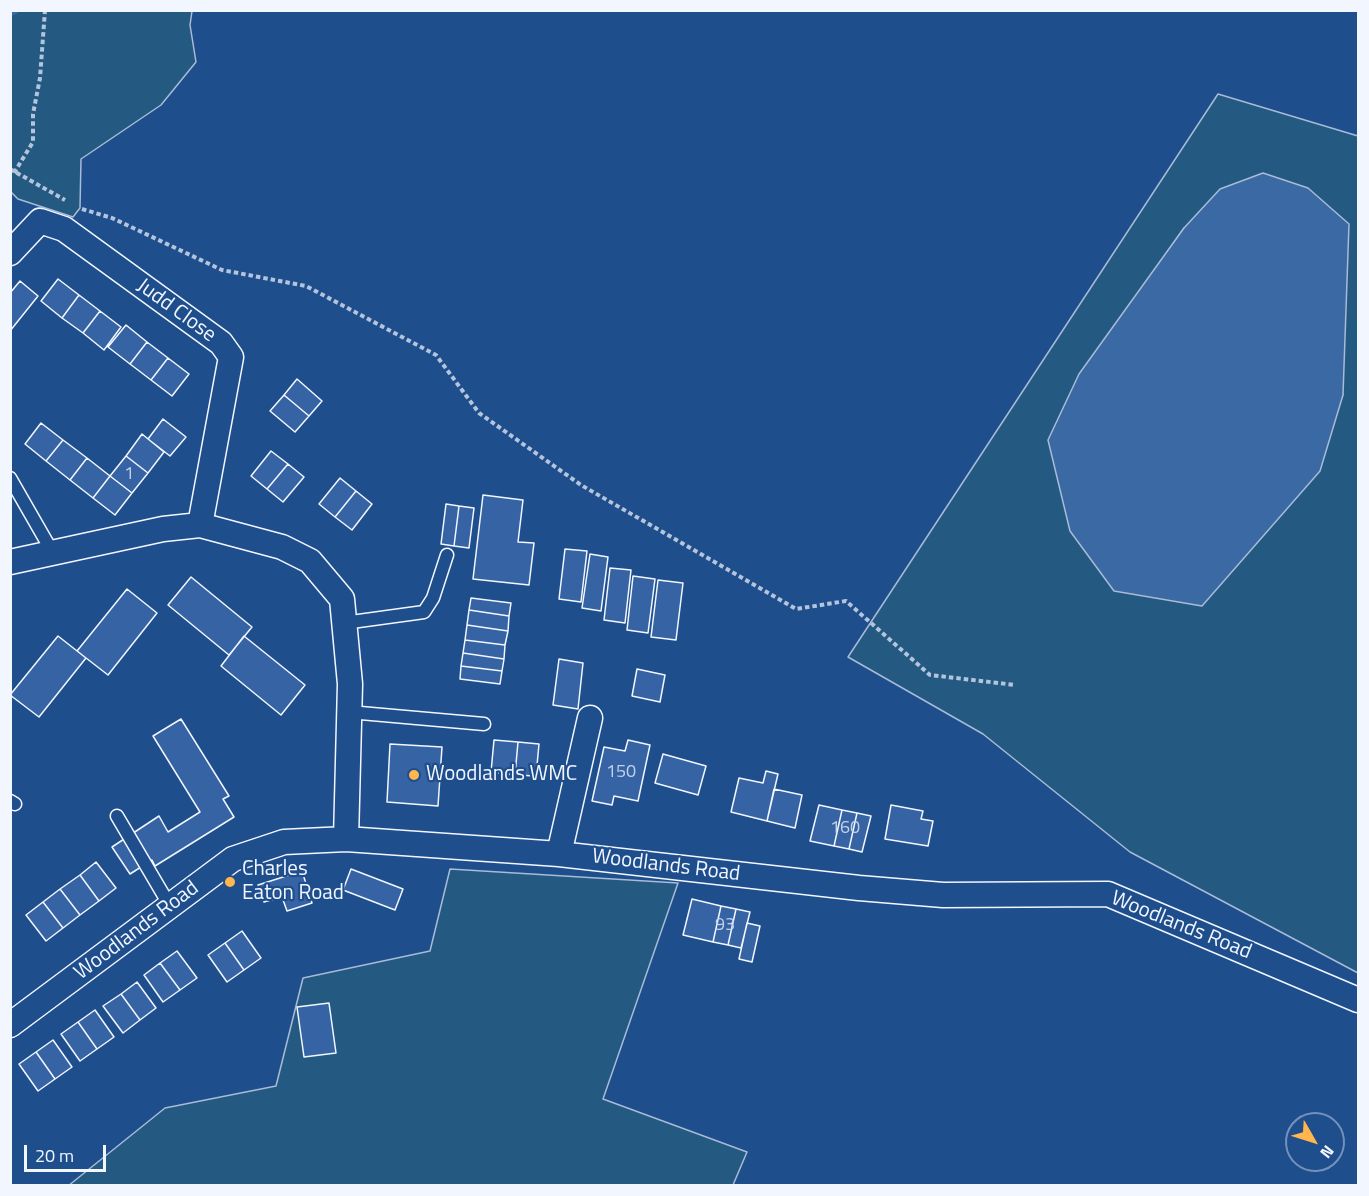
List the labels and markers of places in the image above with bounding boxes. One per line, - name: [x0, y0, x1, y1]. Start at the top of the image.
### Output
- place label: Woodlands WMC: [426, 762, 577, 788]
- marker: Woodlands WMC: [407, 768, 421, 782]
- place label: Charles Eaton Road: [242, 857, 344, 907]
- marker: Charles Eaton Road: [223, 875, 237, 889]

